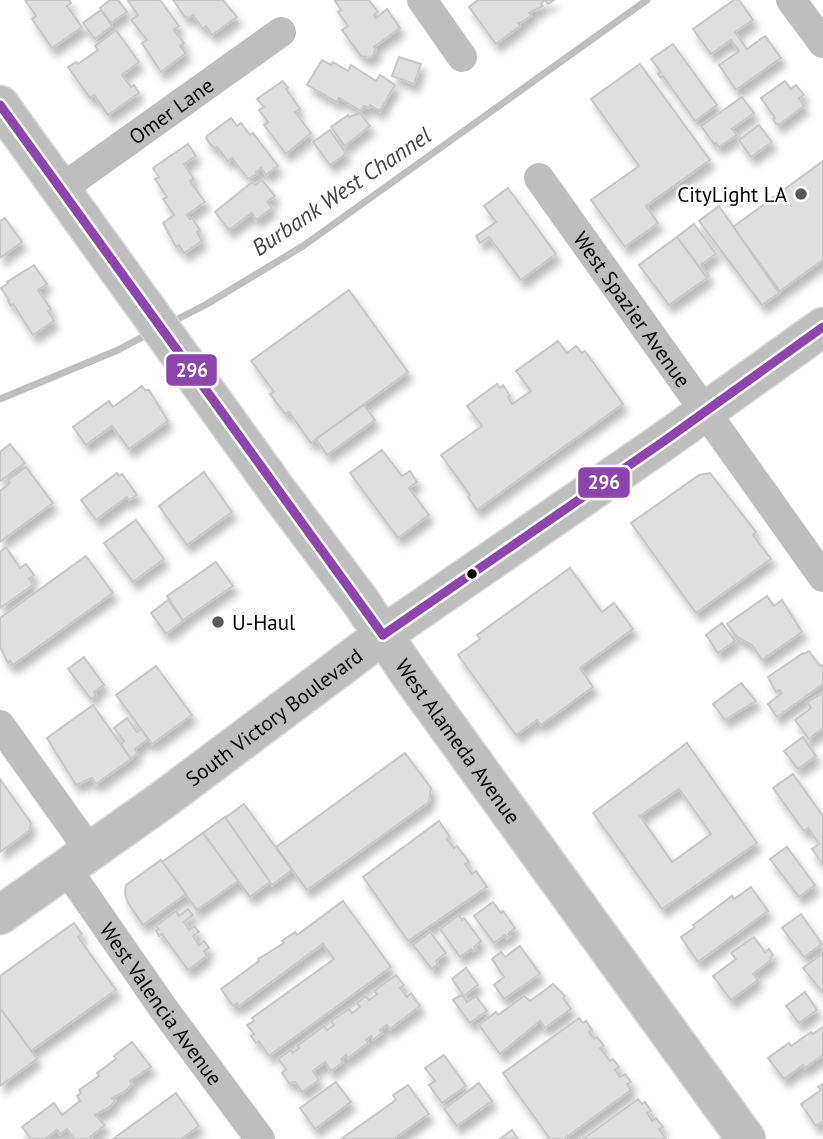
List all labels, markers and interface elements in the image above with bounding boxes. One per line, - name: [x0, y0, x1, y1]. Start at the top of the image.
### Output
- street label: Omer Lane: [123, 71, 219, 150]
- water label: Burbank West Channel: [246, 120, 436, 262]
- place label: CityLight LA: [677, 181, 788, 208]
- marker: CityLight LA: [793, 186, 809, 202]
- street label: West Spazier Avenue: [568, 226, 697, 392]
- line badge: 296: [165, 353, 218, 387]
- text: 296: [176, 358, 208, 382]
- line badge: 296: [577, 466, 631, 499]
- text: 296: [588, 470, 620, 494]
- unlabelled marker: [465, 567, 479, 581]
- place label: U-Haul: [232, 609, 295, 636]
- marker: U-Haul: [210, 614, 226, 630]
- street label: South Victory Boulevard: [180, 642, 368, 792]
- street label: West Alameda Avenue: [390, 653, 527, 829]
- street label: West Valencia Avenue: [94, 917, 229, 1090]

